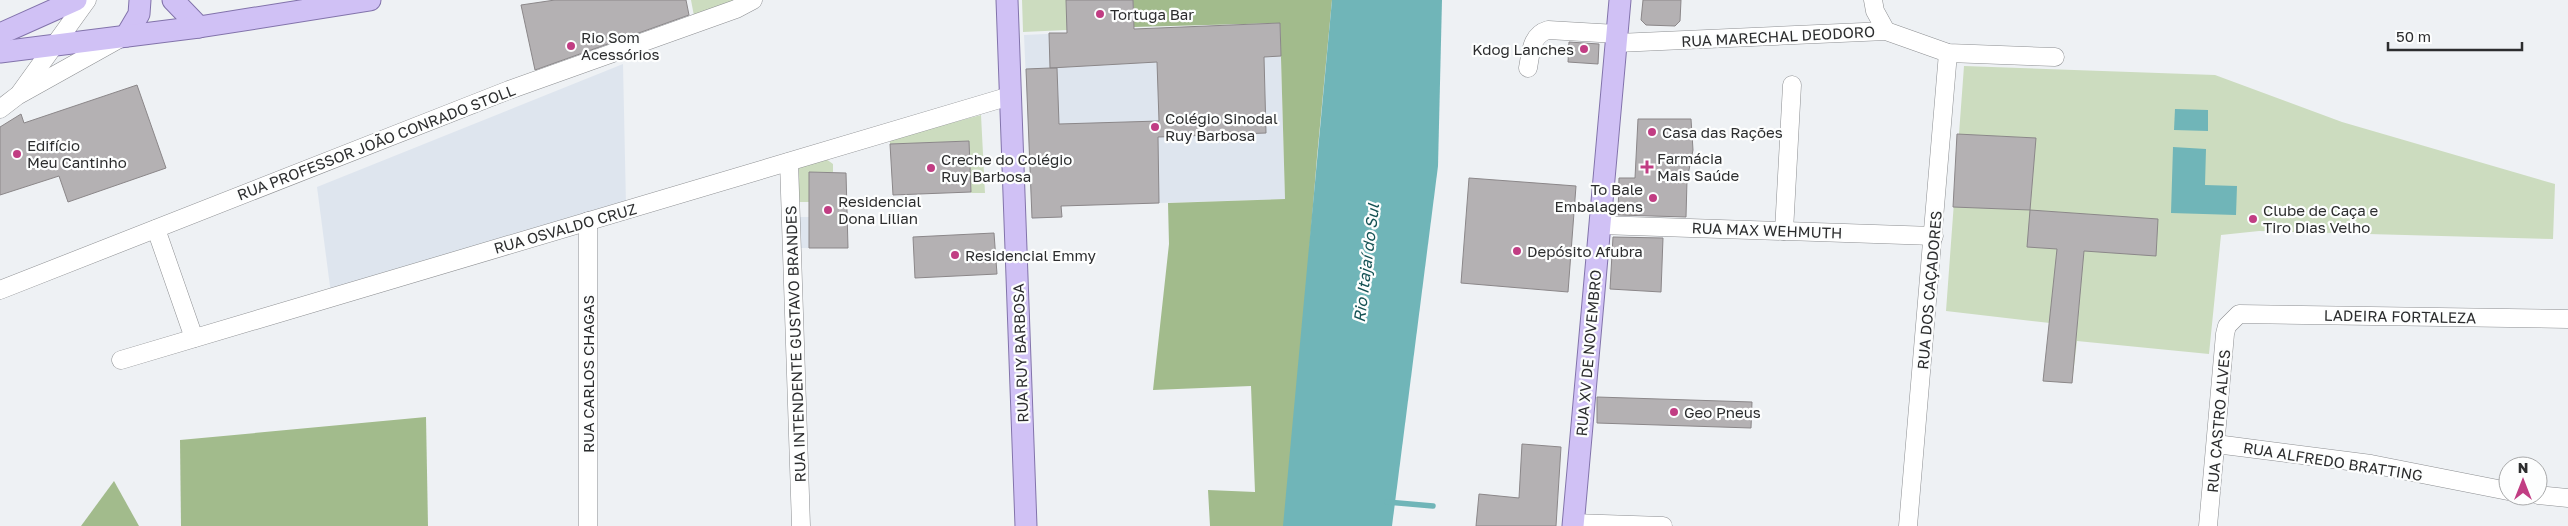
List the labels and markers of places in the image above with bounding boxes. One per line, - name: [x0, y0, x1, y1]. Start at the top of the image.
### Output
- place label: Tortuga Bar: [1110, 5, 1194, 23]
- marker: Tortuga Bar: [1094, 8, 1106, 20]
- place label: Rio Som Acessórios: [581, 28, 660, 63]
- marker: Rio Som Acessórios: [565, 40, 577, 52]
- place label: Kdog Lanches: [1472, 40, 1574, 58]
- marker: Kdog Lanches: [1578, 43, 1590, 55]
- place label: Colégio Sinodal Ruy Barbosa: [1165, 109, 1278, 144]
- marker: Colégio Sinodal Ruy Barbosa: [1149, 121, 1161, 133]
- place label: Casa das Rações: [1662, 123, 1783, 141]
- marker: Casa das Rações: [1646, 126, 1658, 138]
- place label: Edifício Meu Cantinho: [27, 136, 127, 171]
- marker: Edifício Meu Cantinho: [11, 148, 23, 160]
- place label: Farmácia Mais Saúde: [1657, 149, 1739, 184]
- place label: Creche do Colégio Ruy Barbosa: [941, 150, 1072, 185]
- marker: Farmácia Mais Saúde: [1641, 161, 1653, 173]
- marker: Creche do Colégio Ruy Barbosa: [925, 162, 937, 174]
- place label: To Bale Embalagens: [1554, 180, 1643, 215]
- place label: Residencial Dona Lilian: [838, 192, 922, 227]
- marker: To Bale Embalagens: [1647, 192, 1659, 204]
- place label: Clube de Caça e Tiro Dias Velho: [2263, 201, 2379, 236]
- marker: Residencial Dona Lilian: [822, 204, 834, 216]
- marker: Clube de Caça e Tiro Dias Velho: [2247, 213, 2259, 225]
- place label: Depósito Afubra: [1527, 242, 1643, 260]
- marker: Depósito Afubra: [1511, 245, 1523, 257]
- place label: Residencial Emmy: [965, 246, 1096, 264]
- marker: Residencial Emmy: [949, 249, 961, 261]
- place label: Geo Pneus: [1684, 403, 1761, 421]
- marker: Geo Pneus: [1668, 406, 1680, 418]

